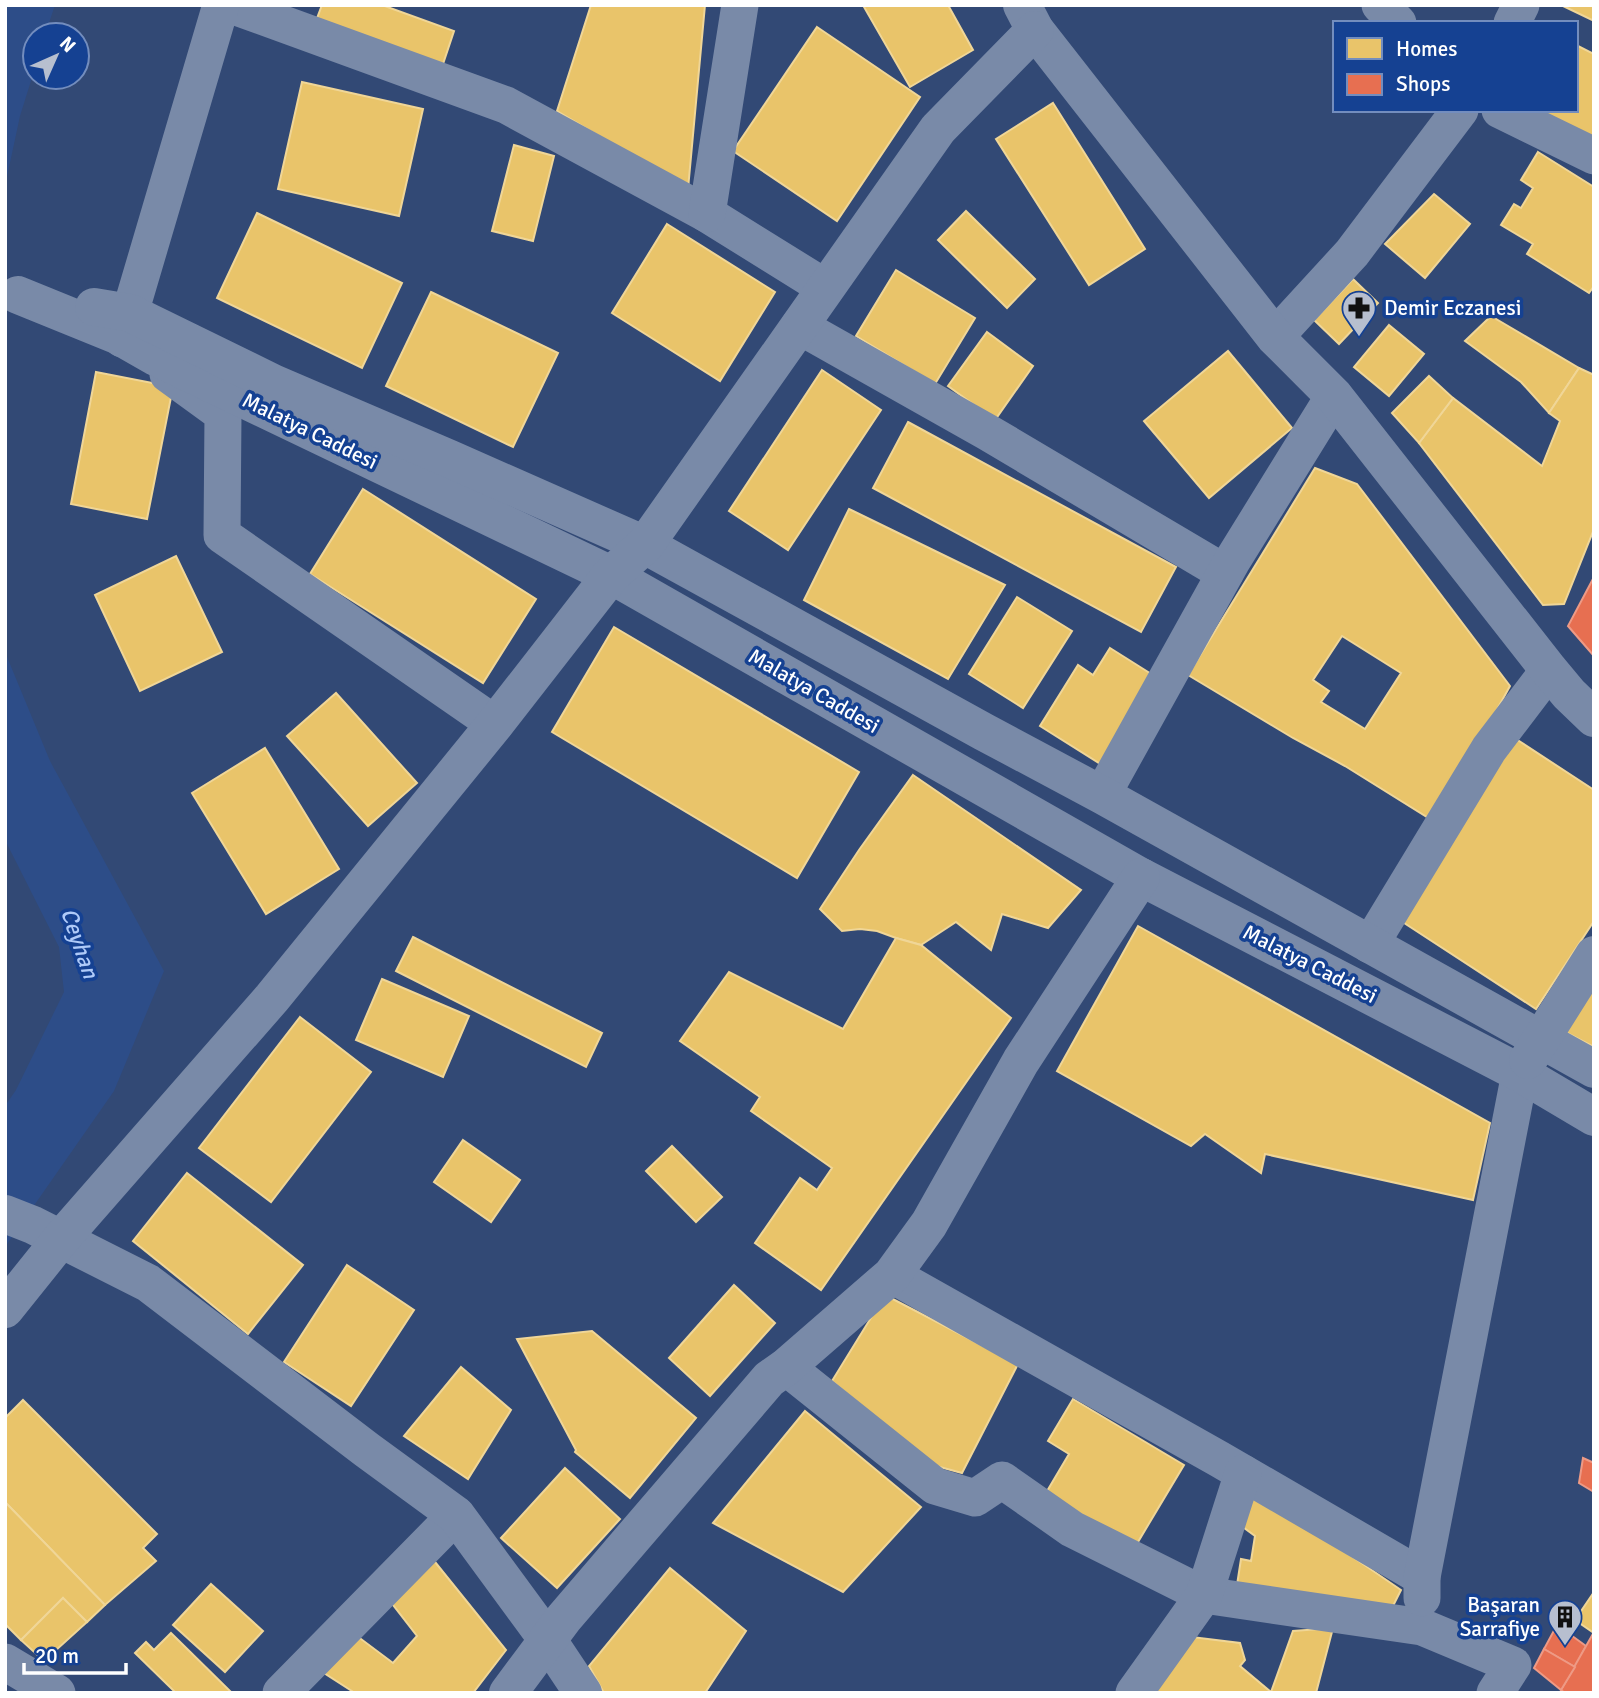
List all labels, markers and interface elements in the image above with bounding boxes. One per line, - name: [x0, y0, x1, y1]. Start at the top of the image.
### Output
- north arrow: [21, 21, 91, 91]
- legend: [1333, 21, 1578, 112]
- text: N: [54, 32, 80, 58]
- text: Homes: [1396, 36, 1458, 62]
- text: Shops: [1396, 71, 1450, 97]
- pharmacy icon: Demir Eczanesi: [1340, 289, 1378, 338]
- place label: Demir Eczanesi: [1384, 295, 1521, 321]
- street label: Malatya Caddesi: [238, 387, 382, 475]
- street label: Malatya Caddesi: [744, 643, 884, 739]
- water label: Ceyhan: [54, 904, 105, 983]
- street label: Malatya Caddesi: [1238, 919, 1382, 1009]
- place label: Başaran Sarrafiye: [1460, 1592, 1540, 1642]
- building icon: Başaran Sarrafiye: [1546, 1598, 1584, 1647]
- scale bar: [24, 1632, 126, 1676]
- text: 20 m: [35, 1643, 79, 1669]

